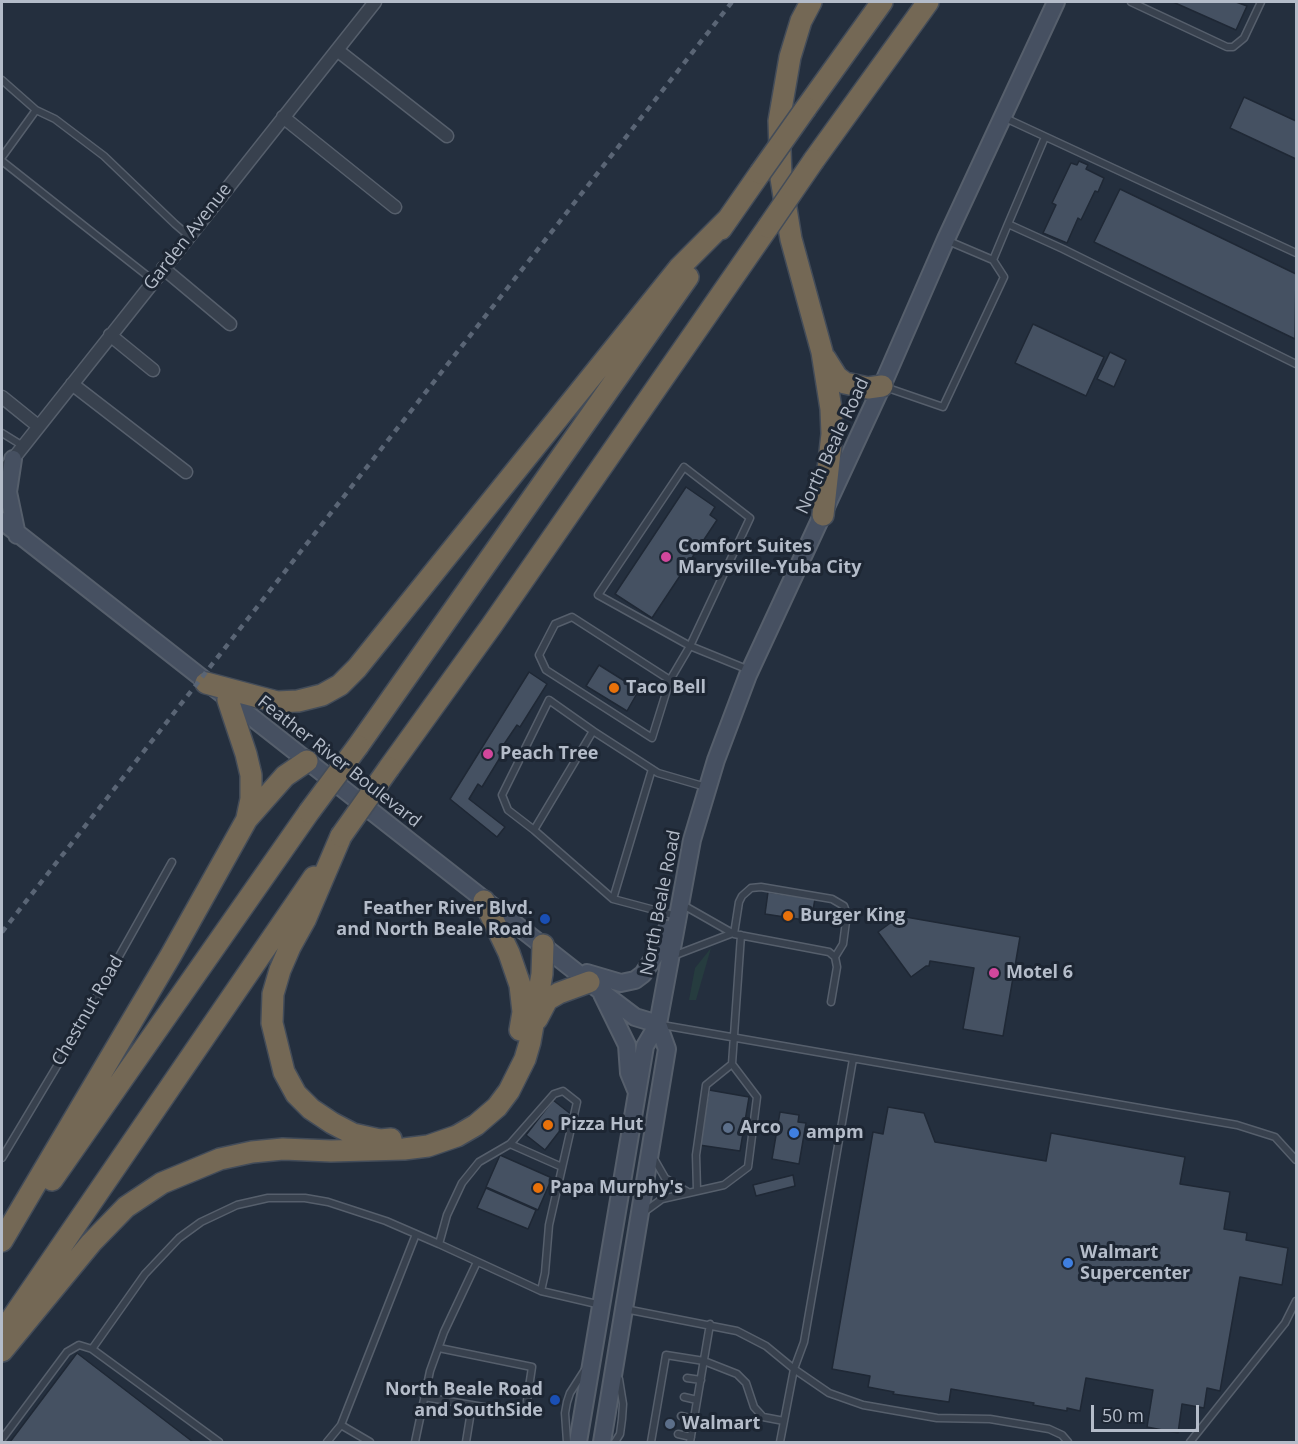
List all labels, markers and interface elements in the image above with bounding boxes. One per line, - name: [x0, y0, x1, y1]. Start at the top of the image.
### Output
- street label: Garden Avenue: [139, 179, 237, 295]
- street label: North Beale Road: [792, 374, 874, 518]
- place label: Comfort Suites Marysville-Yuba City: [678, 536, 861, 578]
- marker: Comfort Suites Marysville-Yuba City: [659, 550, 673, 564]
- place label: Taco Bell: [626, 677, 706, 699]
- marker: Taco Bell: [607, 681, 621, 695]
- street label: Feather River Boulevard: [253, 692, 425, 832]
- place label: Peach Tree: [500, 743, 598, 765]
- marker: Peach Tree: [481, 747, 495, 761]
- street label: North Beale Road: [636, 828, 686, 978]
- place label: Feather River Blvd. and North Beale Road: [336, 898, 533, 940]
- place label: Burger King: [800, 905, 905, 927]
- marker: Burger King: [781, 909, 795, 923]
- marker: Feather River Blvd. and North Beale Road: [538, 912, 552, 926]
- street label: Chestnut Road: [48, 952, 128, 1070]
- place label: Motel 6: [1006, 962, 1073, 984]
- marker: Motel 6: [987, 966, 1001, 980]
- place label: Pizza Hut: [560, 1114, 643, 1136]
- place label: Arco: [740, 1117, 781, 1139]
- marker: Pizza Hut: [541, 1118, 555, 1132]
- marker: Arco: [721, 1121, 735, 1135]
- place label: ampm: [806, 1122, 864, 1144]
- marker: ampm: [787, 1126, 801, 1140]
- place label: Papa Murphy's: [550, 1177, 683, 1199]
- marker: Papa Murphy's: [531, 1181, 545, 1195]
- place label: Walmart Supercenter: [1080, 1242, 1190, 1284]
- marker: Walmart Supercenter: [1061, 1256, 1075, 1270]
- place label: North Beale Road and SouthSide: [385, 1379, 543, 1422]
- marker: North Beale Road and SouthSide: [548, 1393, 562, 1407]
- scale bar: [1094, 1393, 1202, 1431]
- text: 50 m: [1102, 1403, 1144, 1427]
- place label: Walmart: [682, 1413, 760, 1435]
- marker: Walmart: [663, 1417, 677, 1431]

